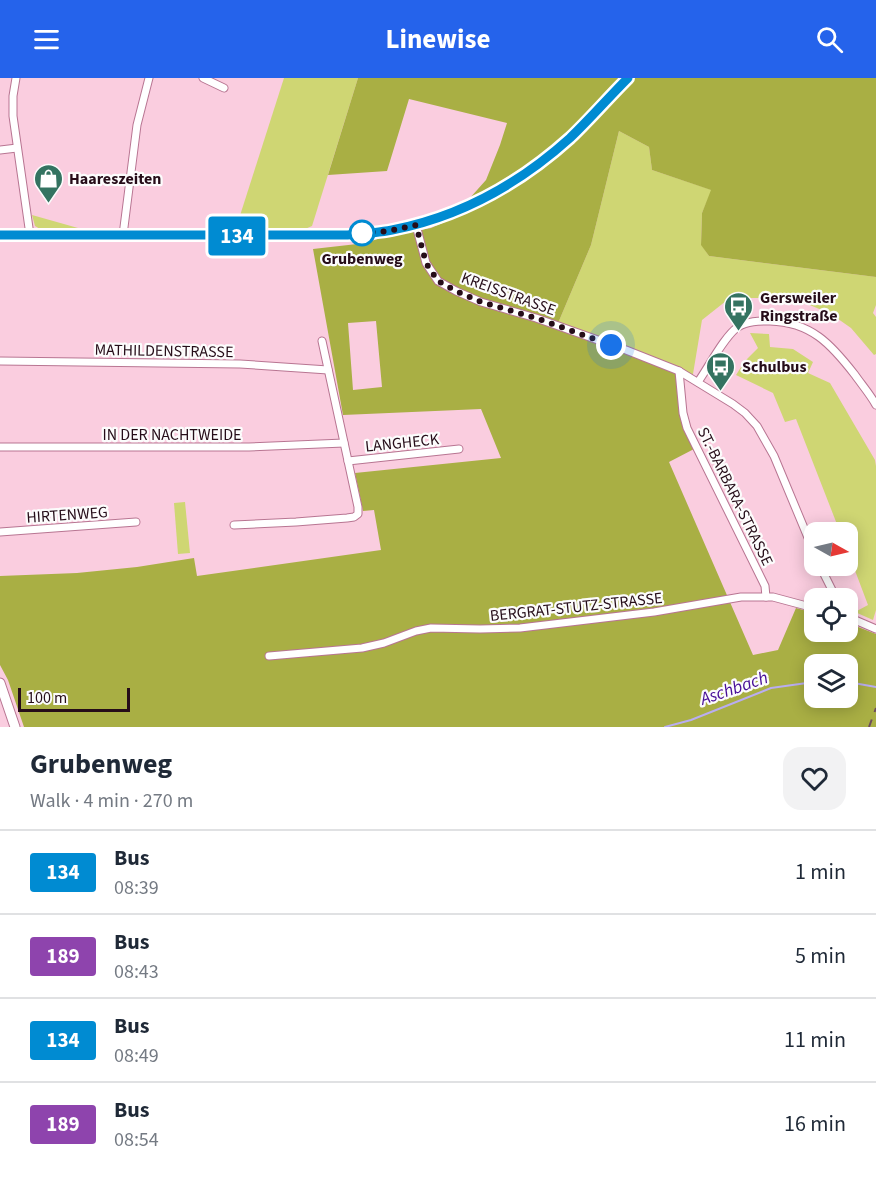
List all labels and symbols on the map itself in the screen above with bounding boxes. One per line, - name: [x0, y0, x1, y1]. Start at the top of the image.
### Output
- shop icon: Haareszeiten: [32, 162, 64, 204]
- place label: Haareszeiten: [69, 168, 161, 190]
- line badge: 134: [202, 216, 272, 256]
- marker: Grubenweg: [349, 220, 375, 246]
- place label: Grubenweg: [321, 248, 403, 270]
- street label: KREISSTRASSE: [458, 267, 559, 321]
- place label: Gersweiler Ringstraße: [760, 287, 838, 327]
- bus stop icon: Gersweiler Ringstraße: [723, 290, 755, 332]
- your location: [596, 330, 626, 360]
- street label: MATHILDENSTRASSE: [94, 339, 234, 363]
- bus stop icon: Schulbus: [705, 350, 737, 392]
- place label: Schulbus: [742, 356, 807, 378]
- street label: ST.-BARBARA-STRASSE: [692, 423, 778, 569]
- street label: IN DER NACHTWEIDE: [103, 424, 241, 446]
- street label: LANGHECK: [364, 428, 441, 458]
- street label: HIRTENWEG: [26, 501, 109, 529]
- north arrow: [804, 522, 858, 576]
- street label: BERGRAT-STUTZ-STRASSE: [489, 587, 663, 627]
- water label: Aschbach: [696, 665, 771, 712]
- scale bar: [18, 685, 130, 712]

